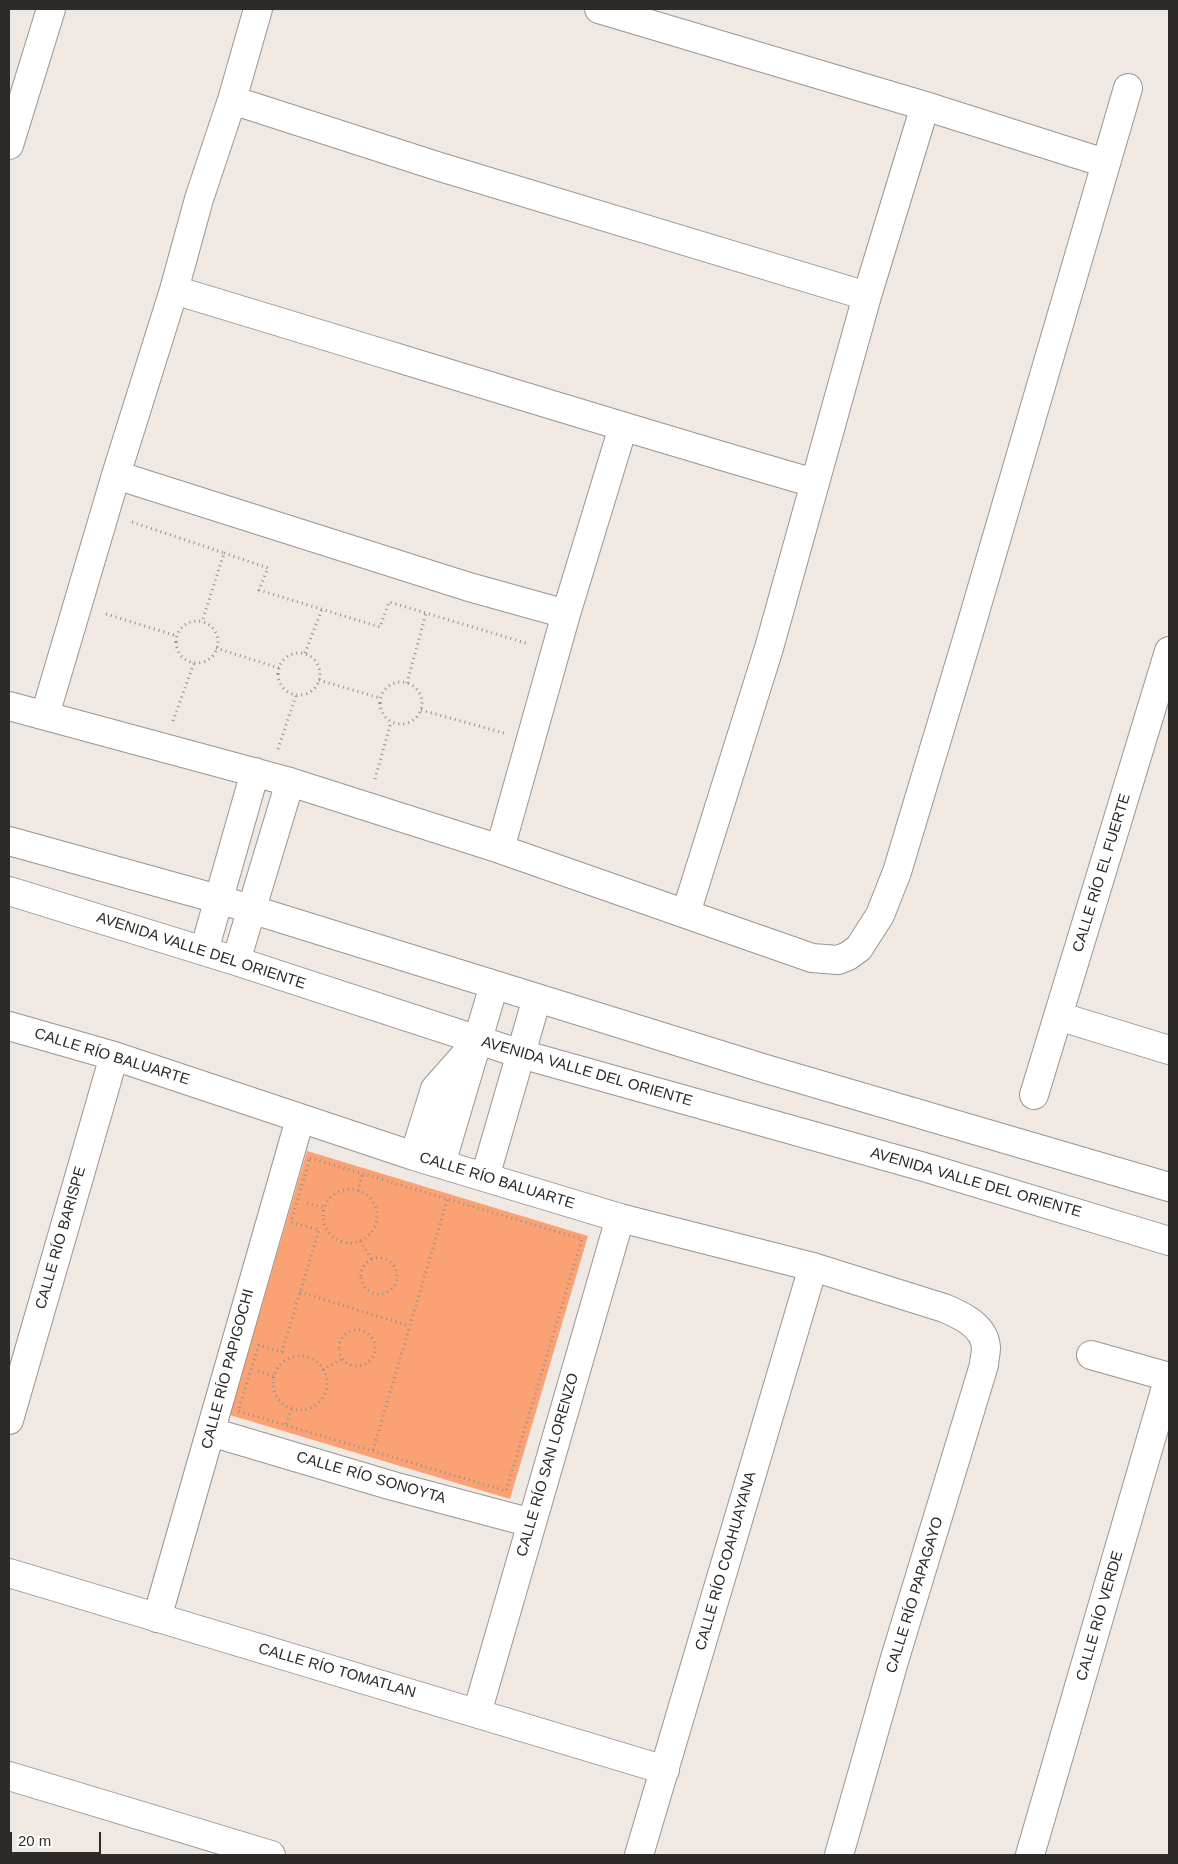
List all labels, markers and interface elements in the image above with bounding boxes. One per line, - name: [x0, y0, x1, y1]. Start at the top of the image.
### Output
- street label: CALLE RÍO EL FUERTE: [1069, 792, 1135, 954]
- street label: AVENIDA VALLE DEL ORIENTE: [94, 909, 308, 993]
- street label: CALLE RÍO BALUARTE: [32, 1025, 192, 1089]
- street label: AVENIDA VALLE DEL ORIENTE: [479, 1033, 695, 1111]
- street label: AVENIDA VALLE DEL ORIENTE: [868, 1144, 1084, 1222]
- street label: CALLE RÍO BALUARTE: [417, 1149, 577, 1213]
- street label: CALLE RÍO BARISPE: [32, 1165, 90, 1311]
- street label: CALLE RÍO PAPIGOCHI: [198, 1287, 258, 1451]
- street label: CALLE RÍO SAN LORENZO: [513, 1371, 583, 1559]
- street label: CALLE RÍO SONOYTA: [294, 1448, 448, 1508]
- street label: CALLE RÍO COAHUAYANA: [692, 1469, 760, 1653]
- street label: CALLE RÍO PAPAGAYO: [883, 1515, 947, 1675]
- street label: CALLE RÍO VERDE: [1073, 1549, 1127, 1683]
- street label: CALLE RÍO TOMATLAN: [256, 1640, 418, 1702]
- scale bar: [12, 1822, 104, 1854]
- text: 20 m: [18, 1832, 51, 1849]

